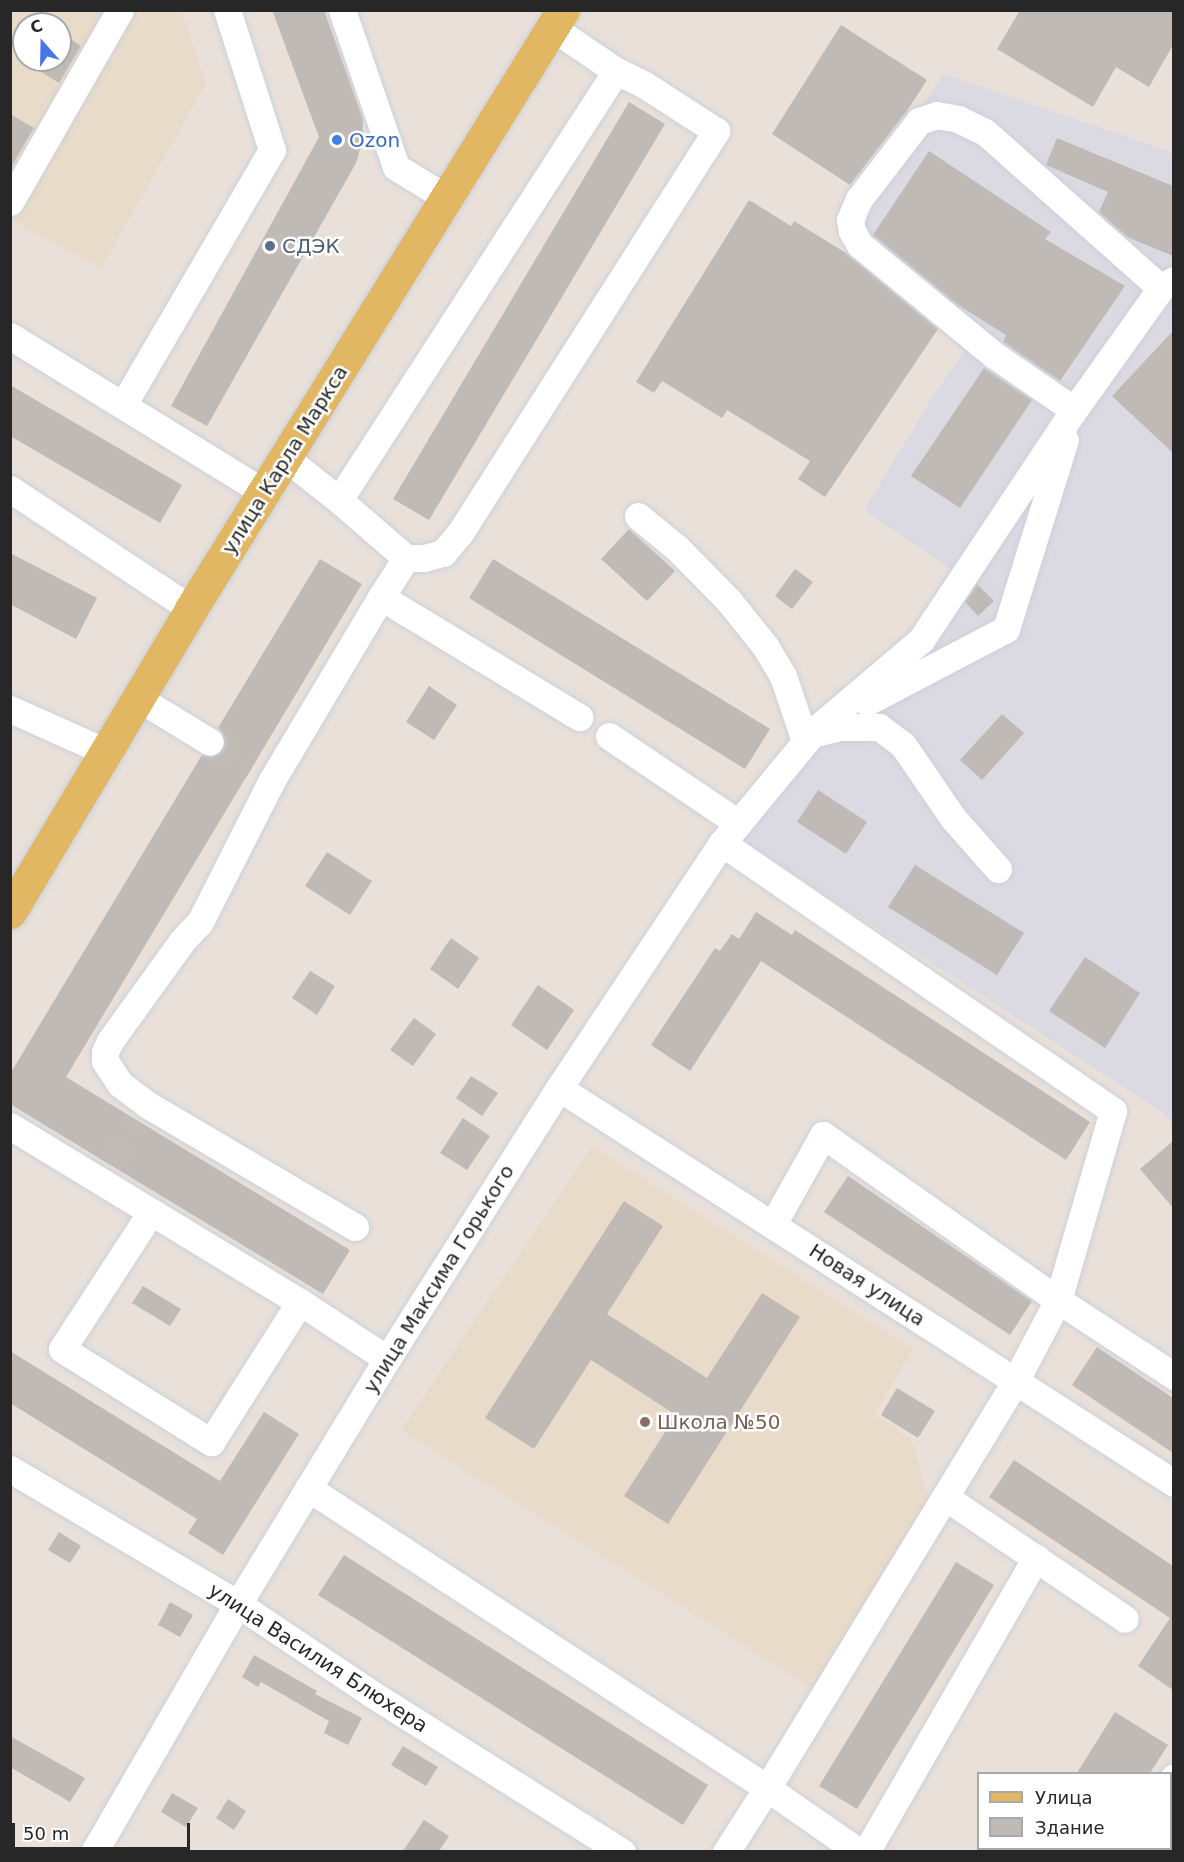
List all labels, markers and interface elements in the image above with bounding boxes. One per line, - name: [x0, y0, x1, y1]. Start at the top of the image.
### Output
- north arrow: [12, 12, 72, 72]
- text: С: [28, 16, 45, 37]
- place label: Ozon: [349, 128, 400, 152]
- marker: Ozon: [330, 133, 344, 147]
- place label: СДЭК: [282, 234, 340, 258]
- marker: СДЭК: [263, 239, 277, 253]
- street label: улица Карла Маркса: [217, 361, 353, 559]
- street label: улица Максима Горького: [359, 1160, 519, 1398]
- street label: Новая улица: [805, 1239, 929, 1331]
- place label: Школа №50: [657, 1410, 780, 1434]
- marker: Школа №50: [638, 1415, 652, 1429]
- street label: улица Василия Блюхера: [204, 1578, 432, 1738]
- legend: [977, 1772, 1172, 1850]
- text: Улица: [1035, 1787, 1092, 1808]
- scale bar: [15, 1811, 194, 1849]
- text: Здание: [1035, 1817, 1105, 1838]
- text: 50 m: [23, 1823, 69, 1844]

